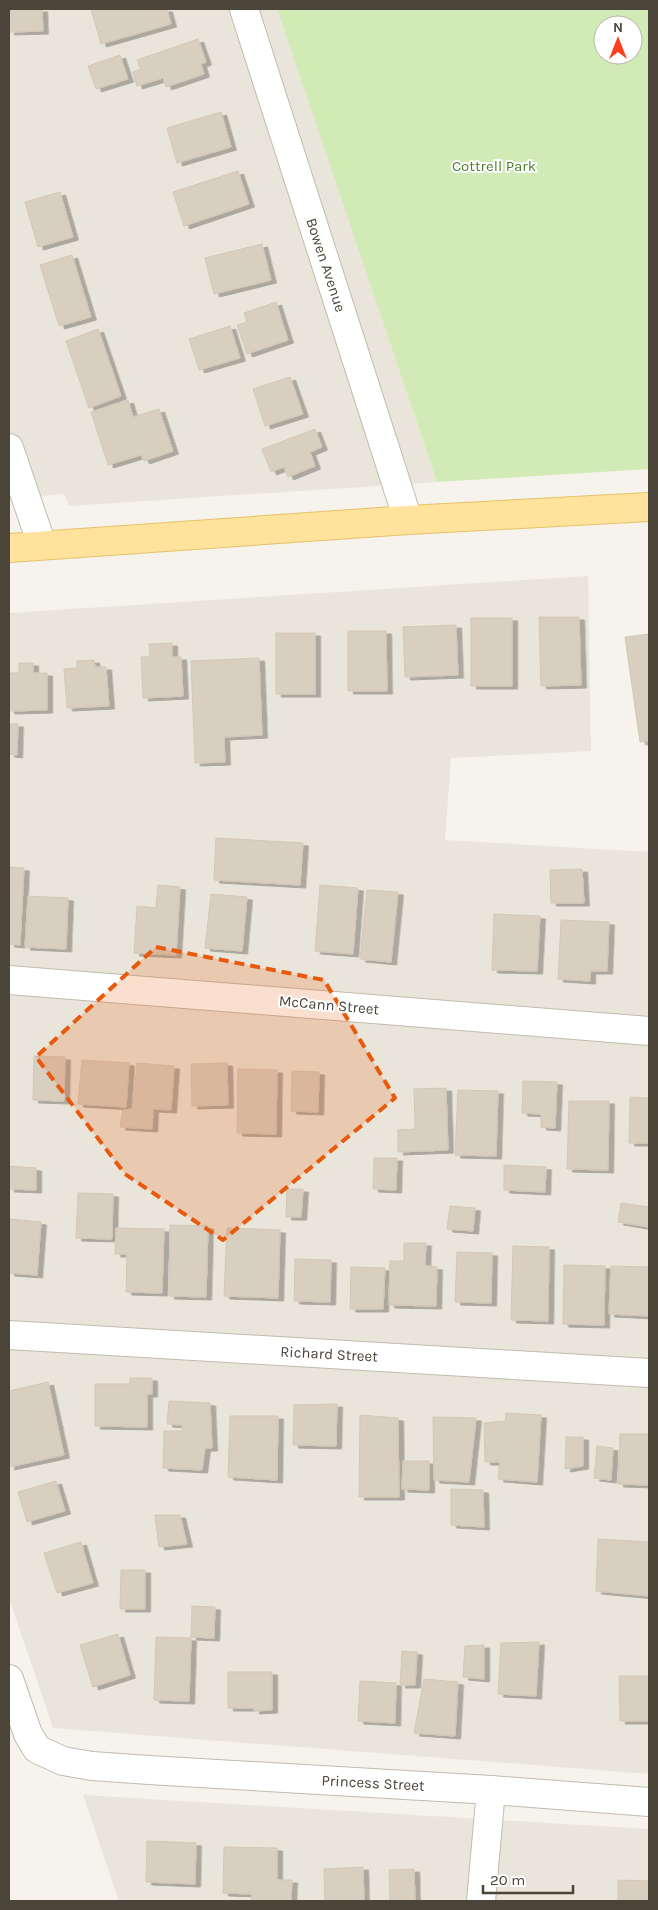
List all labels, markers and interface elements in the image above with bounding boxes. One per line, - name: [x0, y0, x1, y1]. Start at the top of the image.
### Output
- north arrow: [593, 15, 643, 65]
- text: N: [613, 19, 623, 36]
- park label: Cottrell Park: [452, 157, 536, 175]
- street label: Bowen Avenue: [302, 216, 350, 314]
- street label: McCann Street: [278, 992, 380, 1018]
- street label: Richard Street: [280, 1342, 379, 1366]
- street label: Princess Street: [321, 1771, 425, 1795]
- scale bar: [483, 1862, 573, 1894]
- text: 20 m: [490, 1871, 525, 1889]

